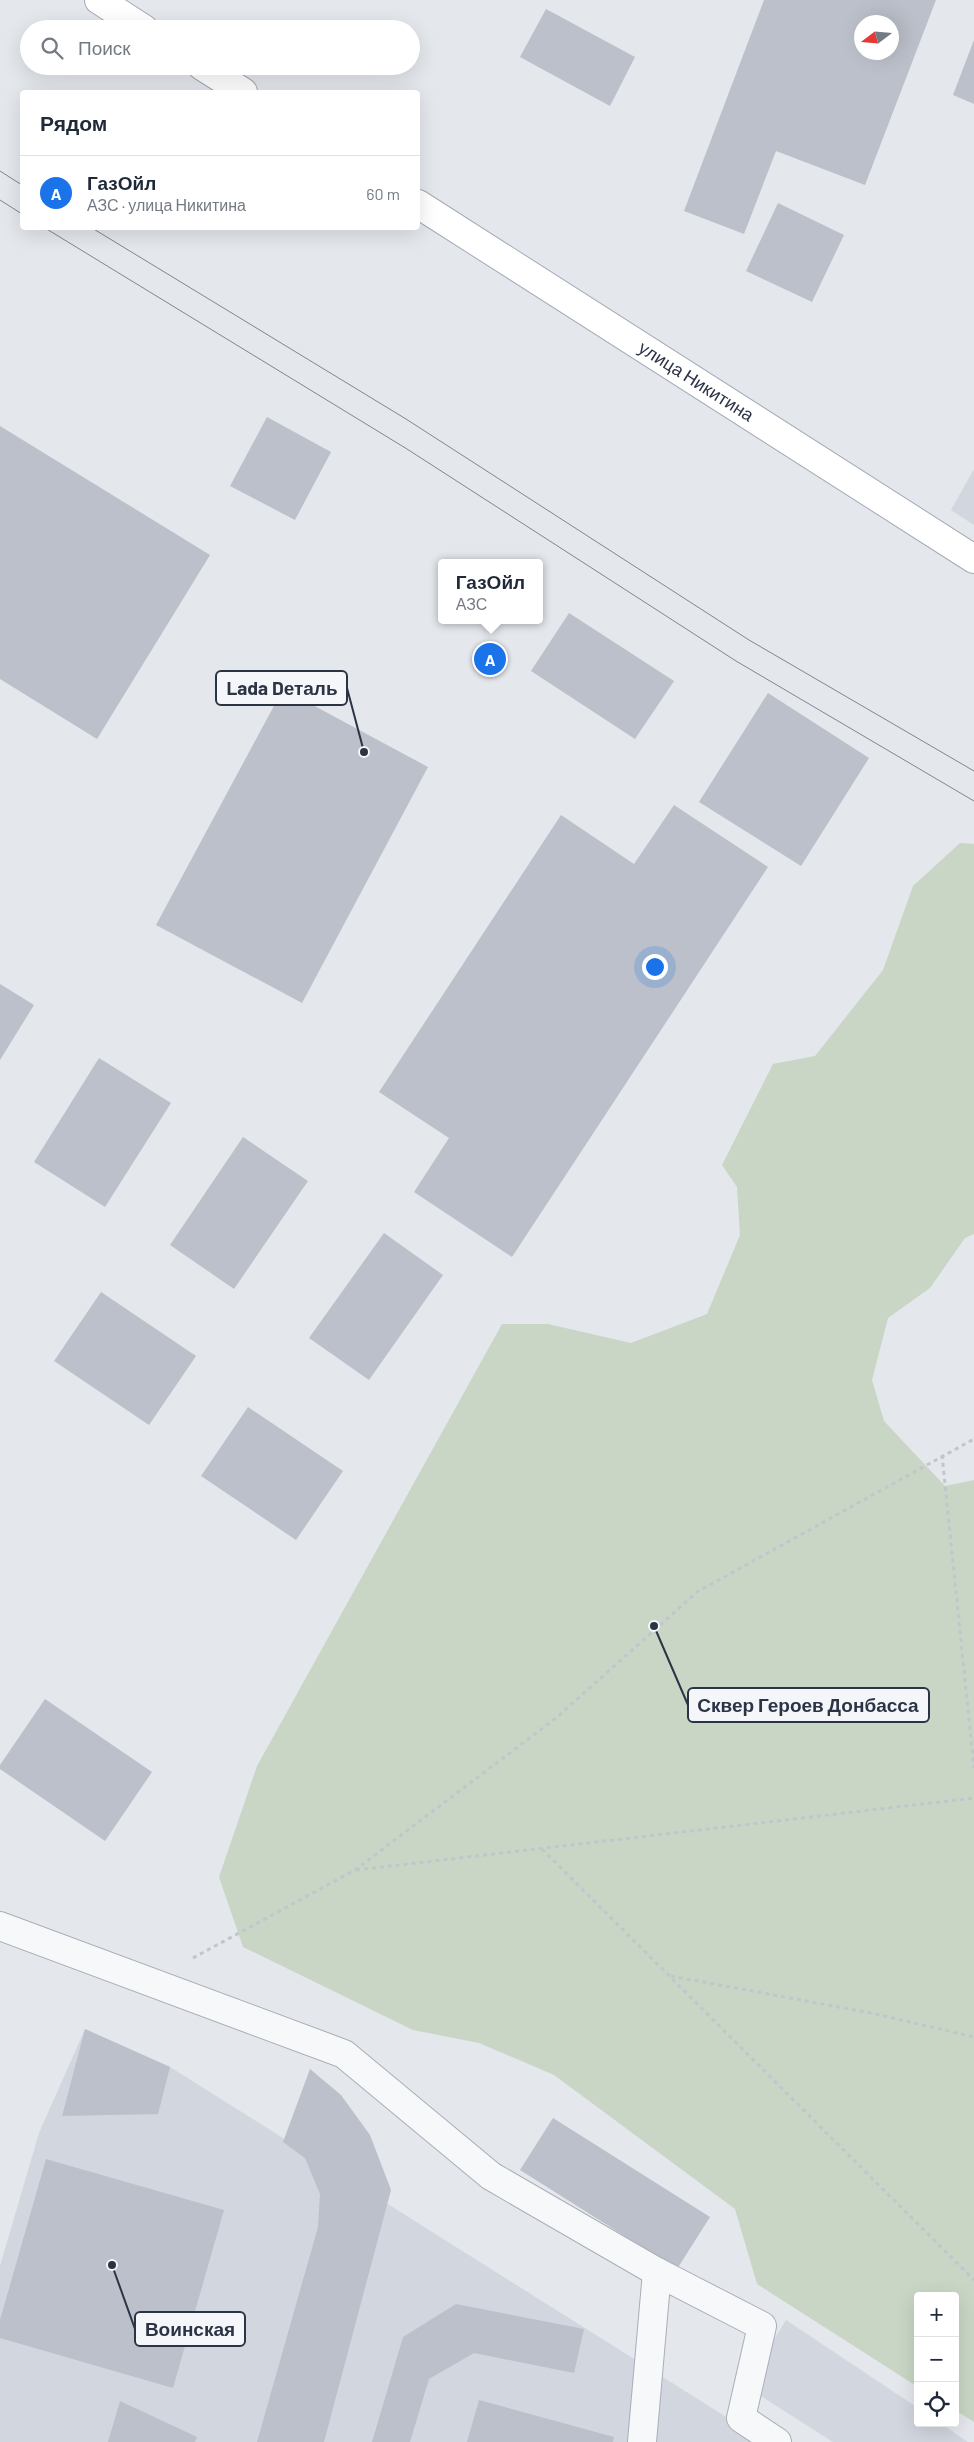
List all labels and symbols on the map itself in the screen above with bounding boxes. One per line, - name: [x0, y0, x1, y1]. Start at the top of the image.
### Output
- north arrow: [854, 15, 899, 60]
- street label: улица Никитина: [635, 336, 759, 426]
- pin: A: [474, 640, 506, 678]
- callout: Lada Dеталь: [216, 671, 347, 705]
- text: Lada Dеталь: [226, 676, 338, 699]
- your location: [642, 954, 668, 980]
- callout: Сквер Героев Донбасса: [688, 1688, 929, 1722]
- text: Сквер Героев Донбасса: [697, 1693, 919, 1716]
- callout: Воинская: [135, 2312, 245, 2346]
- text: Воинская: [145, 2317, 235, 2340]

